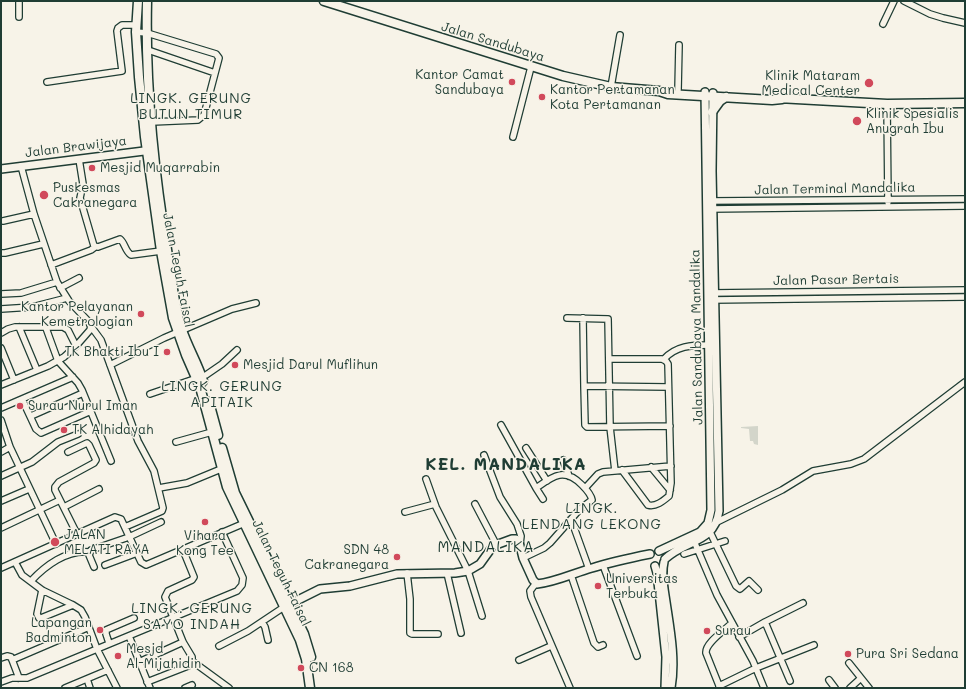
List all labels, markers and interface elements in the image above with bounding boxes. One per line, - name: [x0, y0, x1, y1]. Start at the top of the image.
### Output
- street label: Jalan Sandubaya: [439, 19, 547, 65]
- place label: Kantor Camat Sandubaya: [415, 67, 504, 98]
- place label: Klinik Mataram Medical Center: [761, 68, 860, 99]
- marker: Kantor Camat Sandubaya: [507, 77, 517, 87]
- marker: Klinik Mataram Medical Center: [863, 77, 875, 89]
- place label: Kantor Pertamanan Kota Pertamanan: [550, 82, 675, 113]
- district label: LINGK. GERUNG BUTUN TIMUR: [130, 91, 252, 124]
- marker: Kantor Pertamanan Kota Pertamanan: [537, 92, 547, 102]
- place label: Klinik Spesialis Anugrah Ibu: [866, 106, 959, 137]
- marker: Klinik Spesialis Anugrah Ibu: [851, 115, 863, 127]
- street label: Jalan Brawijaya: [24, 133, 128, 161]
- place label: Mesjid Muqarrabin: [100, 160, 220, 176]
- marker: Mesjid Muqarrabin: [87, 163, 97, 173]
- place label: Puskesmas Cakranegara: [53, 180, 137, 211]
- street label: Jalan Terminal Mandalika: [754, 180, 916, 198]
- marker: Puskesmas Cakranegara: [38, 189, 50, 201]
- street label: Jalan Teguh Faisal: [159, 211, 197, 329]
- street label: Jalan Sandubaya Mandalika: [688, 249, 706, 425]
- street label: Jalan Pasar Bertais: [773, 271, 899, 289]
- place label: Kantor Pelayanan Kemetrologian: [21, 299, 133, 330]
- marker: Kantor Pelayanan Kemetrologian: [136, 309, 146, 319]
- place label: TK Bhakti Ibu I: [65, 344, 159, 360]
- marker: TK Bhakti Ibu I: [162, 347, 172, 357]
- place label: Mesjid Darul Muflihun: [243, 357, 378, 373]
- marker: Mesjid Darul Muflihun: [230, 360, 240, 370]
- district label: LINGK. GERUNG APITAIK: [161, 379, 283, 412]
- place label: Surau Nurul Iman: [28, 398, 137, 414]
- marker: Surau Nurul Iman: [15, 401, 25, 411]
- place label: TK Alhidayah: [72, 422, 153, 438]
- marker: TK Alhidayah: [59, 425, 69, 435]
- district label: KEL. MANDALIKA: [425, 455, 587, 475]
- district label: LINGK. LENDANG LEKONG: [522, 501, 662, 534]
- marker: Vihara Kong Tee: [200, 517, 210, 527]
- street label: Jalan Teguh Faisal: [248, 517, 314, 629]
- place label: JALAN MELATI RAYA: [64, 527, 150, 558]
- place label: Vihara Kong Tee: [176, 528, 234, 559]
- marker: JALAN MELATI RAYA: [49, 536, 61, 548]
- district label: MANDALIKA: [437, 538, 535, 556]
- place label: SDN 48 Cakranegara: [305, 542, 389, 573]
- marker: SDN 48 Cakranegara: [392, 552, 402, 562]
- place label: Universitas Terbuka: [606, 571, 678, 602]
- marker: Universitas Terbuka: [593, 581, 603, 591]
- district label: LINGK. GERUNG SAYO INDAH: [131, 601, 253, 634]
- place label: Lapangan Badminton: [25, 615, 92, 646]
- place label: Surau: [715, 623, 751, 639]
- marker: Lapangan Badminton: [95, 625, 105, 635]
- marker: Surau: [702, 626, 712, 636]
- place label: Mesjd Al-Mijahidin: [126, 641, 201, 672]
- place label: Pura Sri Sedana: [856, 646, 959, 662]
- marker: Pura Sri Sedana: [843, 649, 853, 659]
- marker: Mesjd Al-Mijahidin: [113, 651, 123, 661]
- place label: CN 168: [309, 660, 354, 676]
- marker: CN 168: [296, 663, 306, 673]

